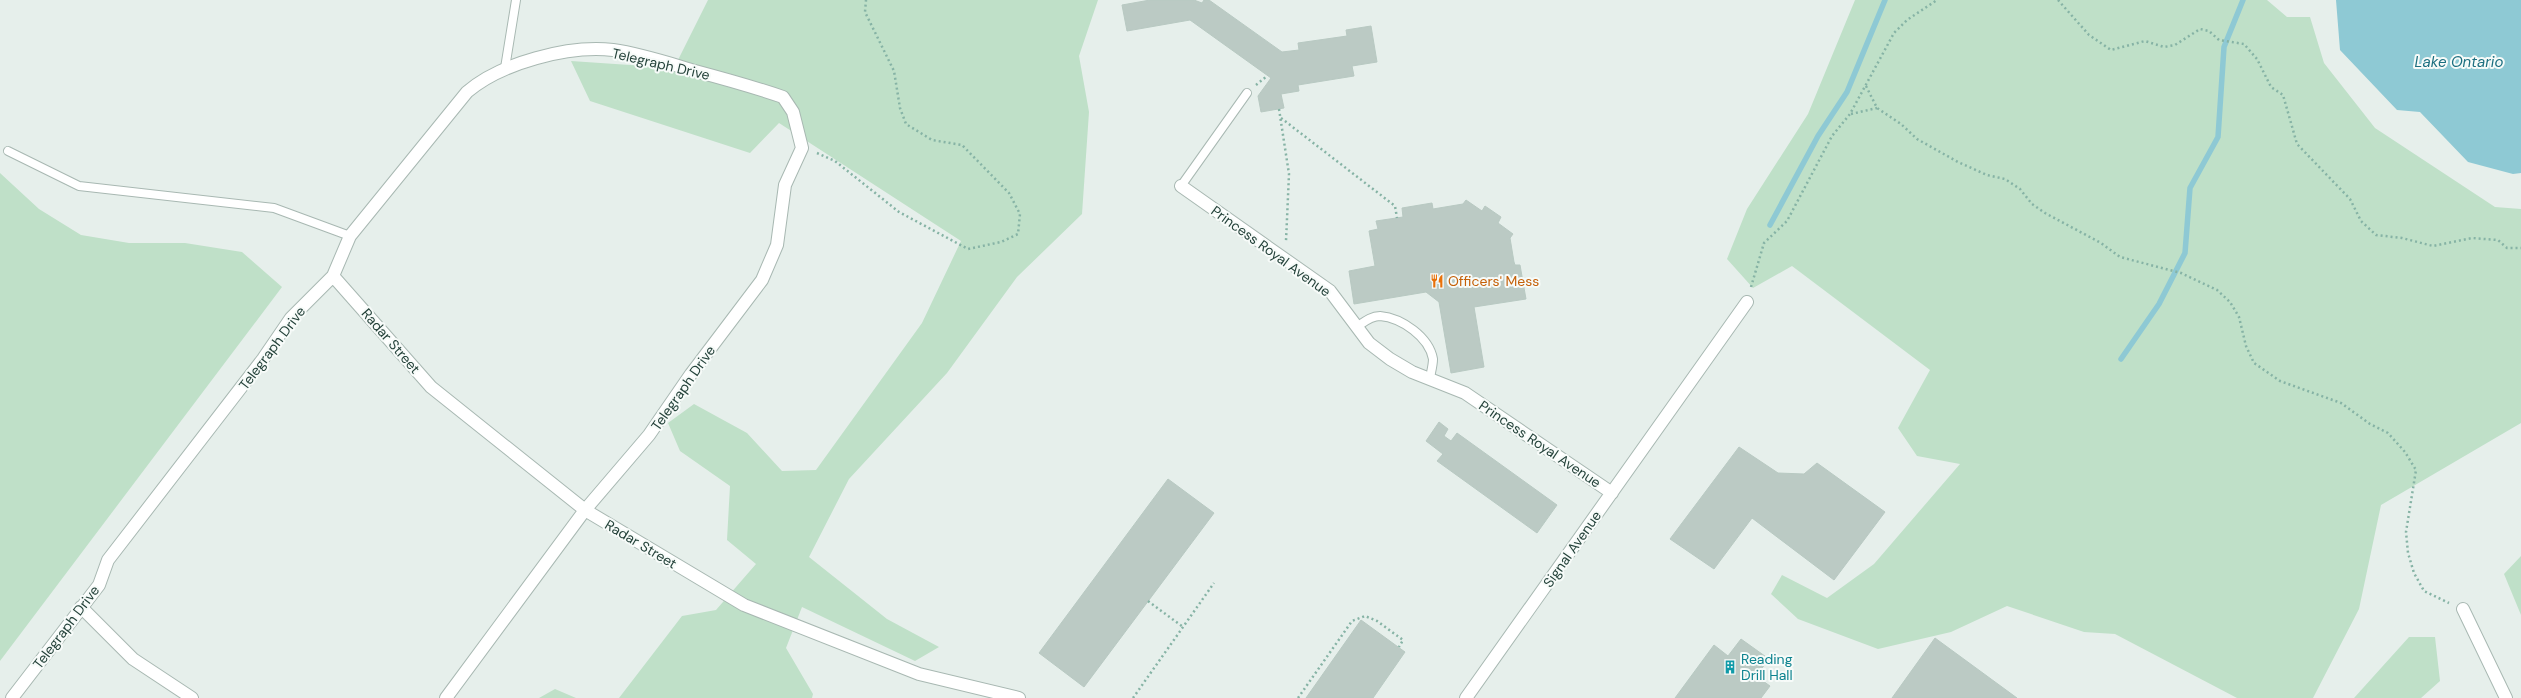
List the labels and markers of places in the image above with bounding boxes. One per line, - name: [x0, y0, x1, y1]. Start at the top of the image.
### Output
- place label: Officers' Mess: [1448, 272, 1539, 290]
- restaurant icon: Officers' Mess: [1429, 273, 1445, 289]
- place label: Reading Drill Hall: [1741, 650, 1793, 684]
- building icon: Reading Drill Hall: [1722, 659, 1738, 675]

